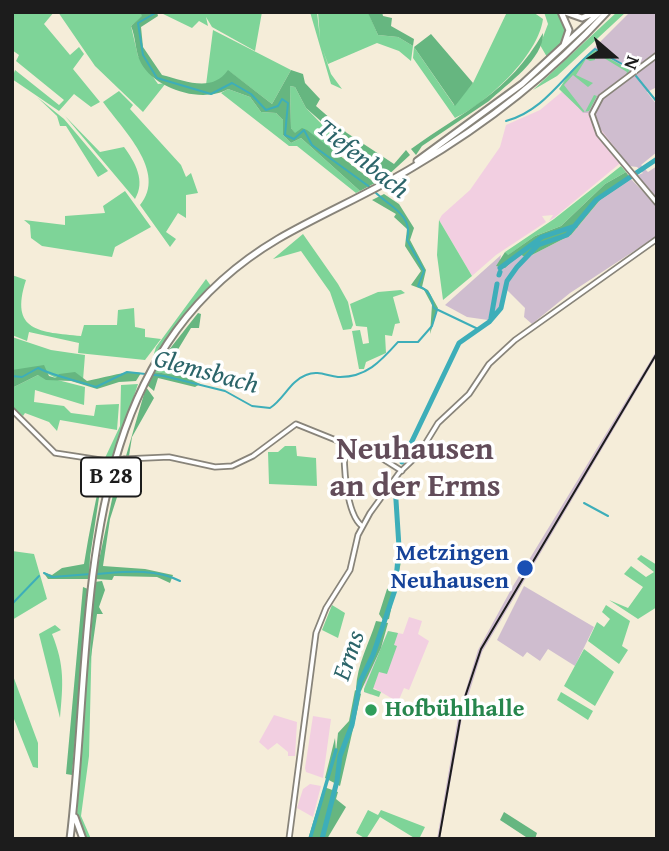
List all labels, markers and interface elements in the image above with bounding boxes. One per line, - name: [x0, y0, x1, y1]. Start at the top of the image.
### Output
- north arrow: [578, 21, 648, 91]
- text: N: [617, 52, 648, 74]
- water label: Tiefenbach: [310, 113, 414, 207]
- water label: Glemsbach: [150, 344, 262, 402]
- district label: Neuhausen an der Erms: [329, 432, 501, 507]
- road number: B 28: [81, 457, 141, 496]
- place label: Metzingen Neuhausen: [391, 540, 509, 596]
- marker: Metzingen Neuhausen: [515, 558, 535, 578]
- water label: Erms: [327, 627, 373, 685]
- place label: Hofbühlhalle: [385, 696, 524, 724]
- marker: Hofbühlhalle: [363, 702, 379, 718]

